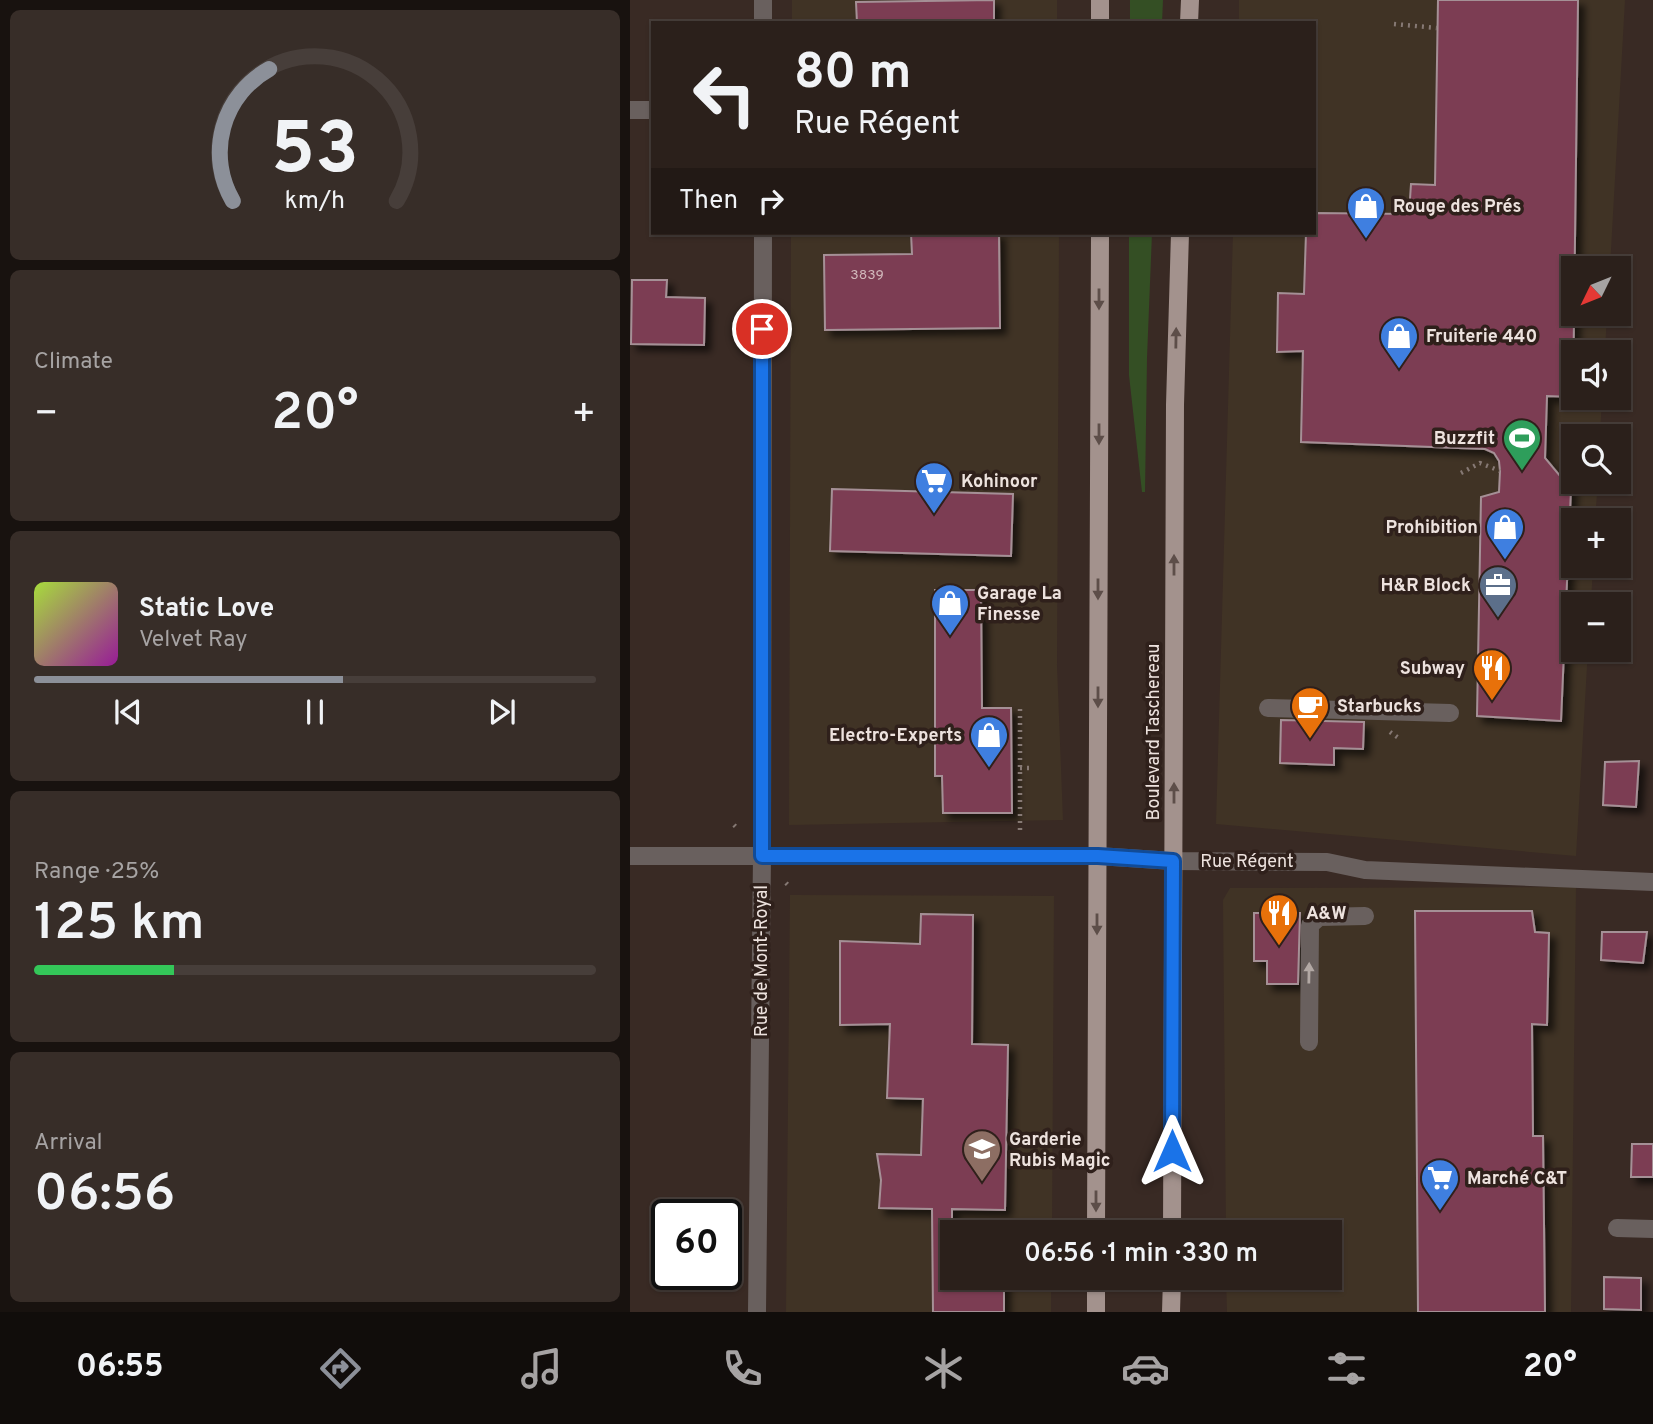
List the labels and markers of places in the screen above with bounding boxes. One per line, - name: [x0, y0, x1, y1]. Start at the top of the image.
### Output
- shop icon: Rouge des Prés: [1345, 185, 1387, 240]
- place label: Rouge des Prés: [1393, 196, 1521, 219]
- pin: [732, 299, 792, 359]
- shop icon: Fruiterie 440: [1378, 315, 1420, 370]
- place label: Fruiterie 440: [1426, 326, 1537, 349]
- sports icon: Buzzfit: [1501, 417, 1543, 472]
- place label: Buzzfit: [1434, 428, 1495, 451]
- supermarket icon: Kohinoor: [913, 460, 955, 515]
- place label: Kohinoor: [961, 471, 1038, 494]
- shop icon: Prohibition: [1484, 506, 1526, 561]
- place label: Prohibition: [1386, 517, 1478, 540]
- office icon: H&R Block: [1477, 564, 1519, 619]
- place label: H&R Block: [1381, 575, 1471, 598]
- shop icon: Garage La Finesse: [929, 582, 971, 637]
- place label: Garage La Finesse: [977, 583, 1062, 627]
- restaurant icon: Subway: [1471, 647, 1513, 702]
- place label: Subway: [1400, 658, 1465, 681]
- cafe icon: Starbucks: [1289, 685, 1331, 740]
- place label: Starbucks: [1337, 696, 1422, 719]
- shop icon: Electro-Experts: [968, 714, 1010, 769]
- place label: Electro-Experts: [829, 725, 962, 748]
- restaurant icon: A&W: [1258, 892, 1300, 947]
- place label: A&W: [1306, 903, 1346, 926]
- school or university icon: Garderie Rubis Magic: [961, 1128, 1003, 1183]
- place label: Garderie Rubis Magic: [1009, 1129, 1111, 1173]
- supermarket icon: Marché C&T: [1419, 1157, 1461, 1212]
- place label: Marché C&T: [1467, 1168, 1567, 1191]

